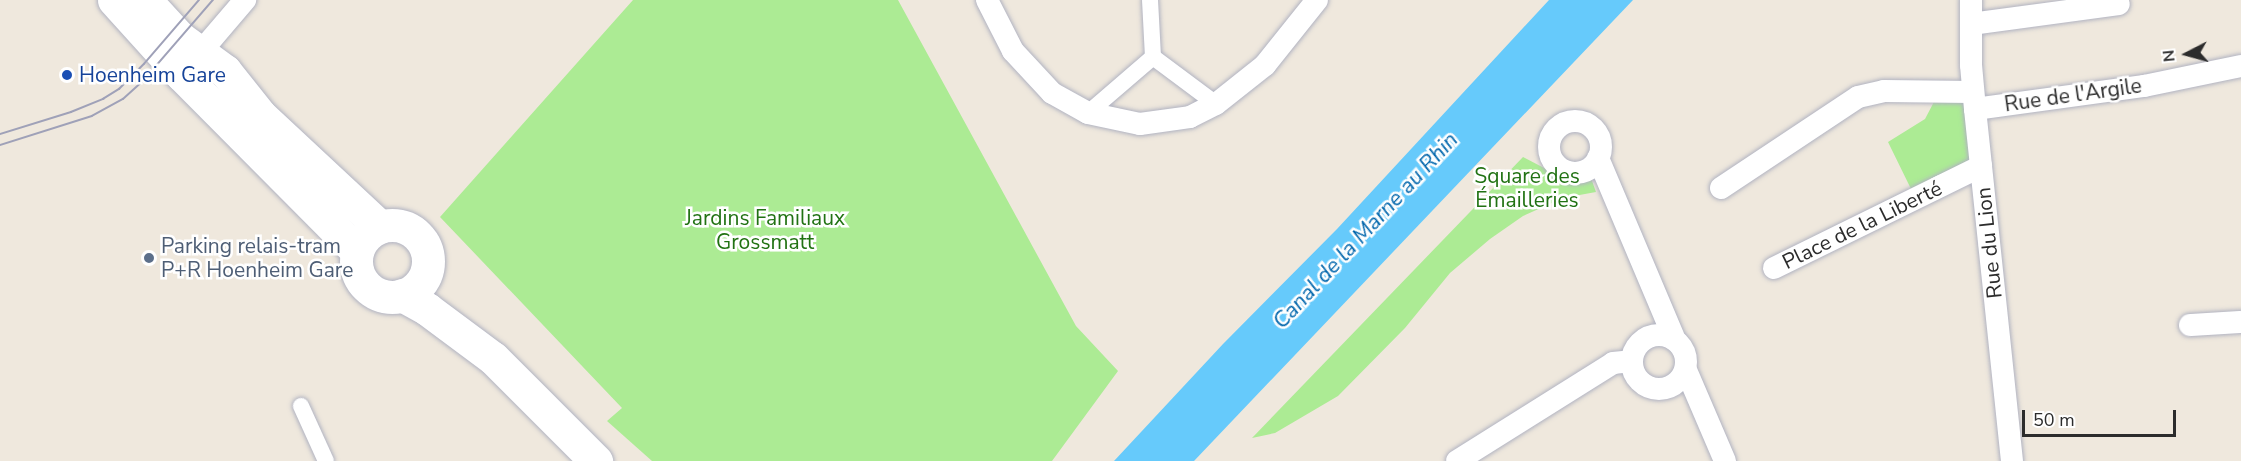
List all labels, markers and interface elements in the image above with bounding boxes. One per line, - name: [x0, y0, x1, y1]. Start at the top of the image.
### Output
- north arrow: [2157, 24, 2217, 84]
- text: N: [2158, 49, 2181, 63]
- place label: Hoenheim Gare: [79, 62, 226, 88]
- marker: Hoenheim Gare: [60, 68, 74, 82]
- street label: Rue de l'Argile: [2003, 73, 2143, 117]
- water label: Canal de la Marne au Rhin: [1268, 127, 1464, 335]
- park label: Square des Émailleries: [1474, 163, 1580, 213]
- street label: Place de la Liberté: [1778, 175, 1946, 275]
- street label: Rue du Lion: [1971, 186, 2007, 300]
- park label: Jardins Familiaux Grossmatt: [685, 205, 845, 255]
- place label: Parking relais-tram P+R Hoenheim Gare: [161, 233, 353, 283]
- marker: Parking relais-tram P+R Hoenheim Gare: [142, 251, 156, 265]
- scale bar: [2025, 398, 2180, 436]
- text: 50 m: [2033, 408, 2075, 432]

